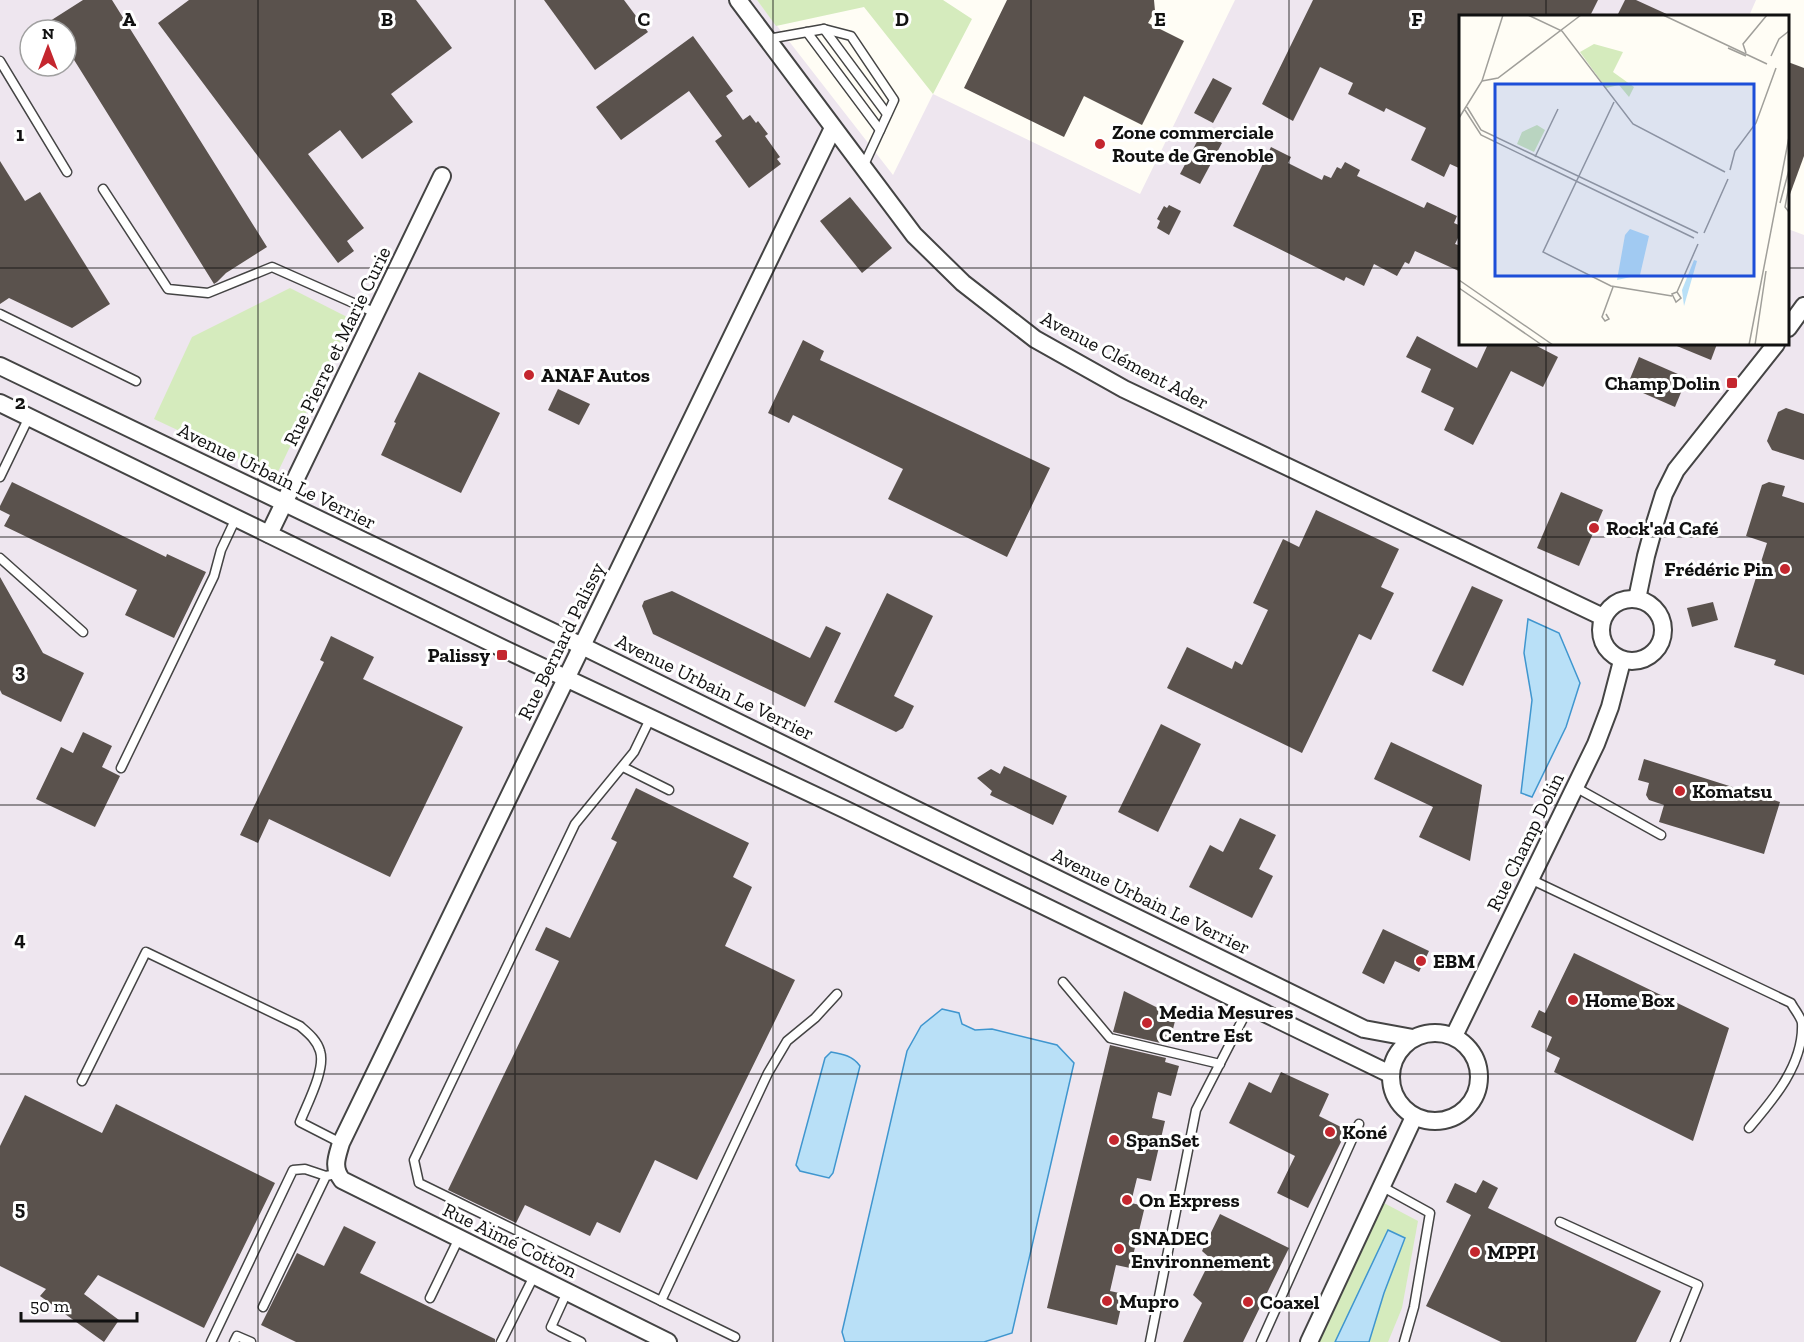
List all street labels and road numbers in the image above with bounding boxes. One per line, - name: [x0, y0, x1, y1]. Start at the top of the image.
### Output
- street label: Rue Pierre et Marie Curie: [278, 242, 396, 450]
- street label: Avenue Clément Ader: [1037, 306, 1213, 414]
- street label: Avenue Urbain Le Verrier: [174, 418, 380, 534]
- street label: Rue Bernard Palissy: [512, 558, 610, 724]
- street label: Avenue Urbain Le Verrier: [612, 629, 818, 745]
- street label: Rue Champ Dolin: [1481, 768, 1569, 915]
- street label: Avenue Urbain Le Verrier: [1048, 843, 1254, 959]
- street label: Rue Aimé Cotton: [439, 1197, 582, 1283]

